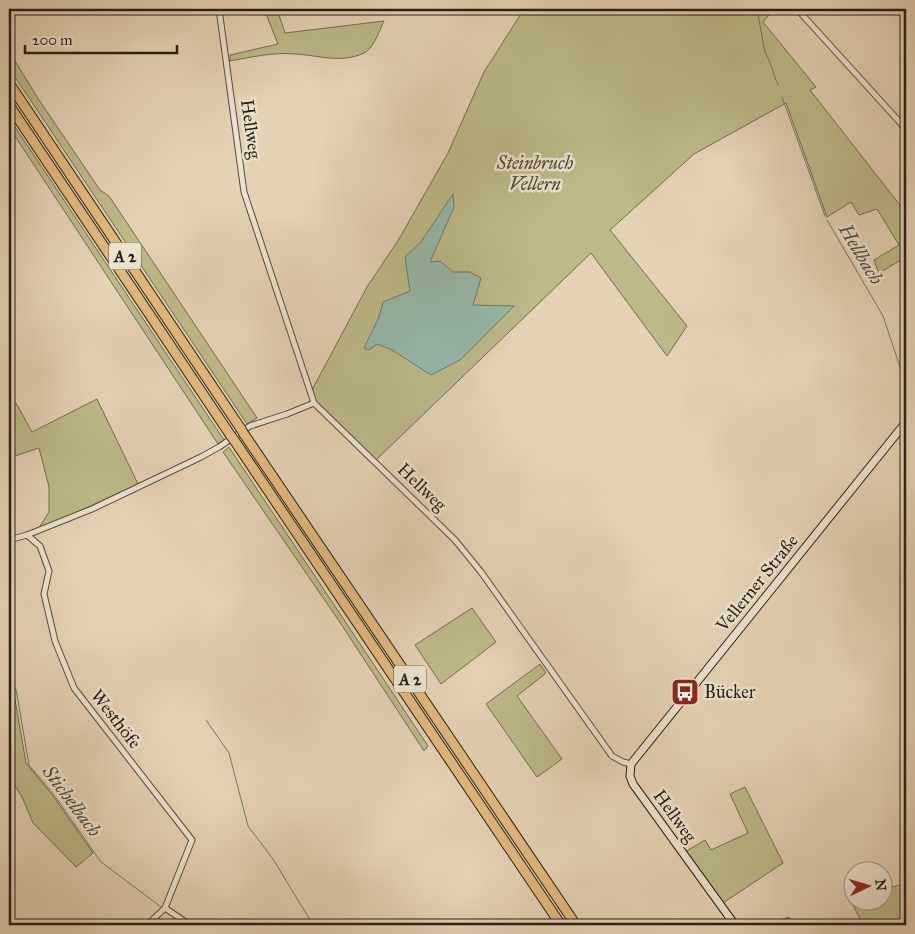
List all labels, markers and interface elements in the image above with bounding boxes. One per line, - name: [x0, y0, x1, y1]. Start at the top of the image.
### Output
- scale bar: [25, 22, 178, 54]
- text: 200 m: [32, 31, 73, 49]
- street label: Hellweg: [235, 98, 266, 161]
- park label: Steinbruch Vellern: [496, 152, 574, 195]
- water label: Hellbach: [833, 219, 888, 289]
- road number: A 2: [109, 242, 141, 270]
- street label: Hellweg: [392, 458, 452, 517]
- street label: Vellerner Straße: [711, 530, 803, 637]
- road number: A 2: [394, 666, 426, 692]
- bus stop icon: Bücker: [670, 677, 700, 707]
- place label: Bücker: [704, 681, 756, 703]
- street label: Westhöfe: [86, 685, 146, 753]
- water label: Stichelbach: [37, 760, 106, 841]
- street label: Hellweg: [648, 785, 702, 848]
- north arrow: [842, 862, 892, 912]
- text: N: [871, 878, 889, 892]

